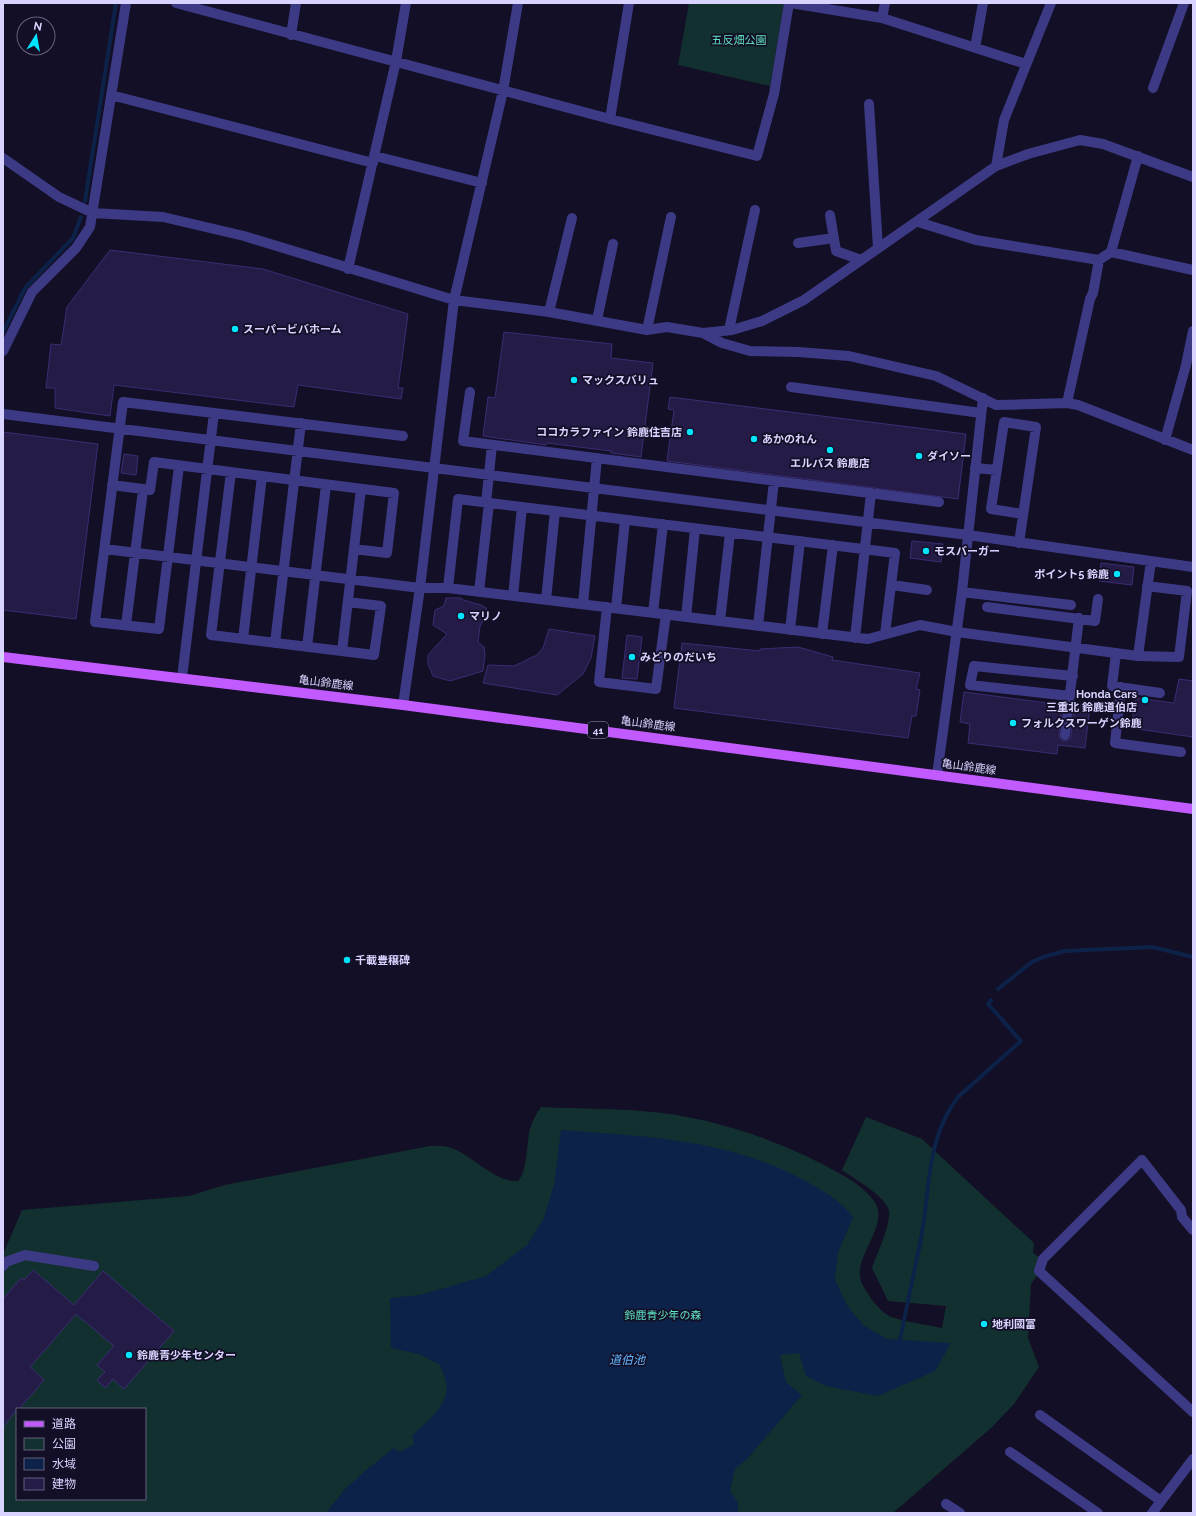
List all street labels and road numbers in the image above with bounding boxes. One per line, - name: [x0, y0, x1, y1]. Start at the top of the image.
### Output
- street label: 亀山鈴鹿線: [298, 673, 354, 693]
- street label: 亀山鈴鹿線: [620, 714, 676, 734]
- road number: 41: [588, 722, 608, 738]
- street label: 亀山鈴鹿線: [941, 757, 997, 777]

